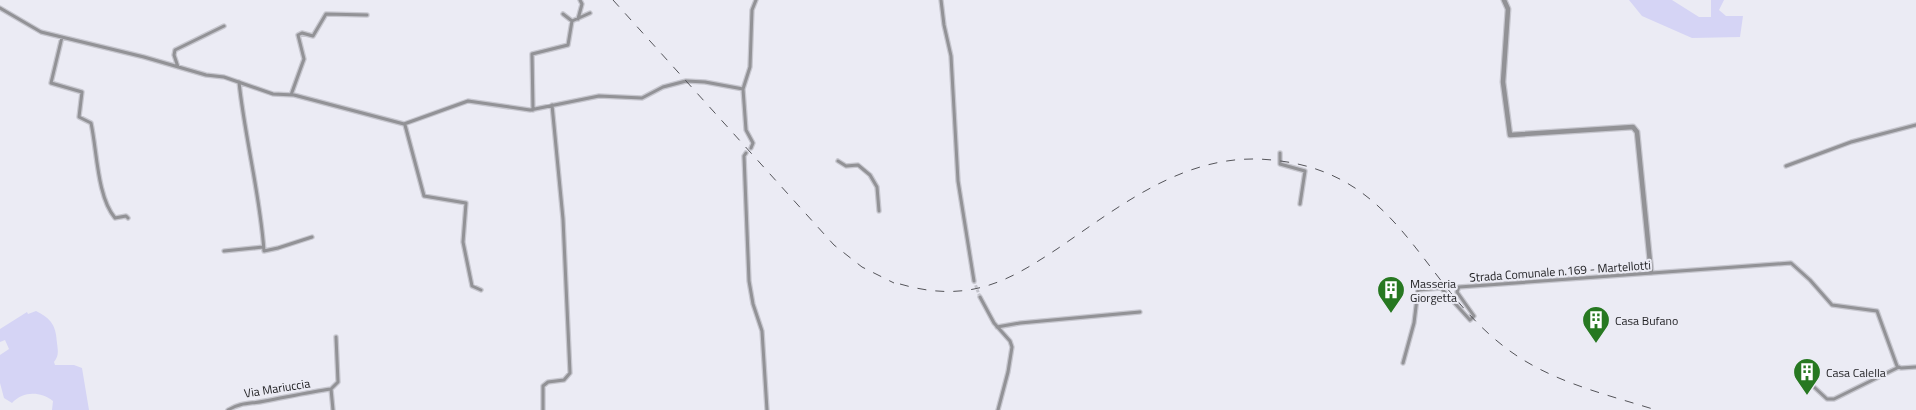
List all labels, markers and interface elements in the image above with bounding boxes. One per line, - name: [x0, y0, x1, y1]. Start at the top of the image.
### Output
- street label: Strada Comunale n.169 - Martellotti: [1469, 255, 1651, 287]
- place label: Masseria Giorgetta: [1410, 274, 1457, 307]
- building icon: Masseria Giorgetta: [1376, 275, 1406, 314]
- building icon: Casa Bufano: [1581, 305, 1611, 344]
- place label: Casa Bufano: [1615, 311, 1678, 330]
- building icon: Casa Calella: [1792, 357, 1822, 396]
- place label: Casa Calella: [1826, 363, 1886, 382]
- street label: Via Mariuccia: [243, 373, 311, 403]

